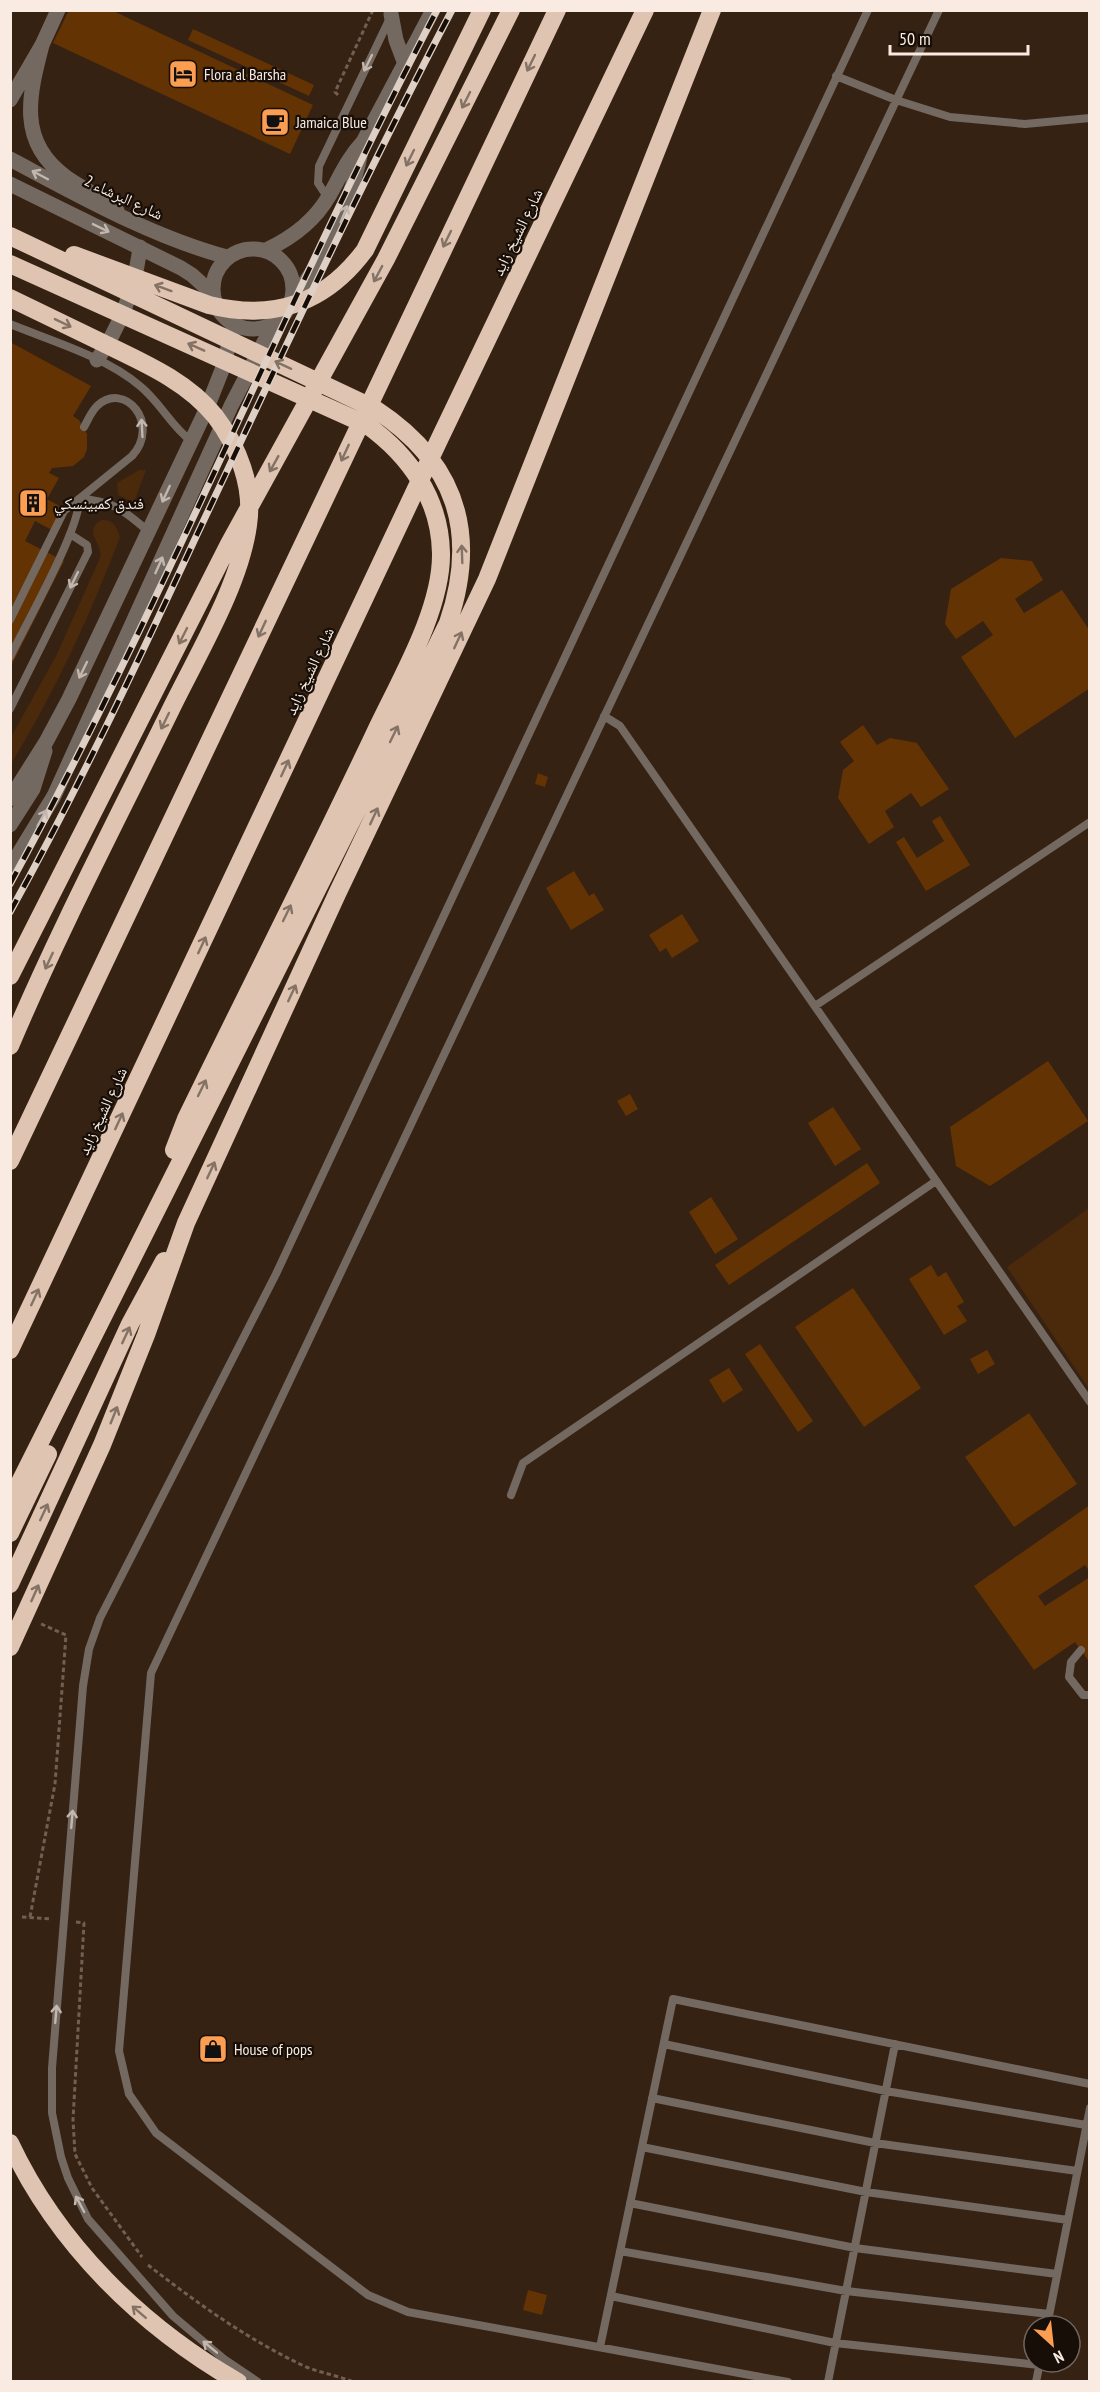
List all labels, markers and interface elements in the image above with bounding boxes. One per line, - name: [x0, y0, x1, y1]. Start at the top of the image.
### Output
- scale bar: [890, 18, 1028, 56]
- text: 50 m: [899, 27, 931, 50]
- one-way arrow: [362, 54, 373, 72]
- one-way arrow: [525, 54, 537, 72]
- hotel icon: Flora al Barsha: [167, 58, 199, 90]
- place label: Flora al Barsha: [204, 64, 286, 84]
- one-way arrow: [460, 91, 472, 109]
- cafe icon: Jamaica Blue: [259, 106, 291, 138]
- place label: Jamaica Blue: [295, 112, 367, 132]
- one-way arrow: [404, 148, 416, 166]
- one-way arrow: [32, 169, 49, 181]
- street label: شارع البرشاء 2: [81, 170, 166, 225]
- street label: شارع الشيخ زايد: [487, 185, 548, 279]
- one-way arrow: [339, 205, 350, 224]
- one-way arrow: [91, 222, 109, 234]
- one-way arrow: [441, 230, 453, 248]
- one-way arrow: [372, 265, 383, 283]
- one-way arrow: [154, 281, 173, 292]
- one-way arrow: [54, 318, 72, 330]
- one-way arrow: [188, 341, 206, 353]
- one-way arrow: [274, 359, 292, 371]
- one-way arrow: [136, 419, 147, 439]
- one-way arrow: [339, 444, 351, 462]
- one-way arrow: [268, 454, 279, 472]
- one-way arrow: [159, 484, 171, 502]
- building icon: فندق كمبينسكي: [17, 487, 49, 519]
- place label: فندق كمبينسكي: [54, 493, 144, 516]
- one-way arrow: [456, 544, 467, 564]
- one-way arrow: [154, 557, 165, 575]
- one-way arrow: [68, 571, 80, 589]
- one-way arrow: [255, 620, 267, 638]
- street label: شارع الشيخ زايد: [280, 624, 339, 718]
- one-way arrow: [176, 626, 188, 644]
- one-way arrow: [452, 631, 464, 649]
- one-way arrow: [76, 661, 88, 679]
- one-way arrow: [159, 712, 170, 730]
- one-way arrow: [389, 726, 400, 744]
- one-way arrow: [279, 760, 291, 778]
- one-way arrow: [368, 807, 380, 825]
- one-way arrow: [36, 810, 48, 827]
- one-way arrow: [282, 904, 294, 922]
- one-way arrow: [196, 936, 208, 954]
- one-way arrow: [43, 951, 54, 969]
- one-way arrow: [286, 984, 298, 1002]
- street label: شارع الشيخ زايد: [73, 1064, 132, 1158]
- one-way arrow: [196, 1079, 208, 1097]
- one-way arrow: [113, 1112, 125, 1130]
- one-way arrow: [205, 1162, 217, 1180]
- one-way arrow: [30, 1289, 42, 1307]
- one-way arrow: [120, 1326, 132, 1344]
- one-way arrow: [109, 1407, 120, 1425]
- one-way arrow: [39, 1504, 51, 1522]
- one-way arrow: [29, 1585, 41, 1603]
- one-way arrow: [67, 1810, 78, 1830]
- one-way arrow: [51, 2004, 62, 2024]
- shop icon: House of pops: [197, 2033, 229, 2065]
- place label: House of pops: [234, 2039, 312, 2059]
- one-way arrow: [74, 2195, 85, 2213]
- one-way arrow: [131, 2305, 146, 2319]
- north arrow: [1022, 2314, 1082, 2374]
- one-way arrow: [202, 2341, 218, 2354]
- text: N: [1050, 2346, 1067, 2368]

